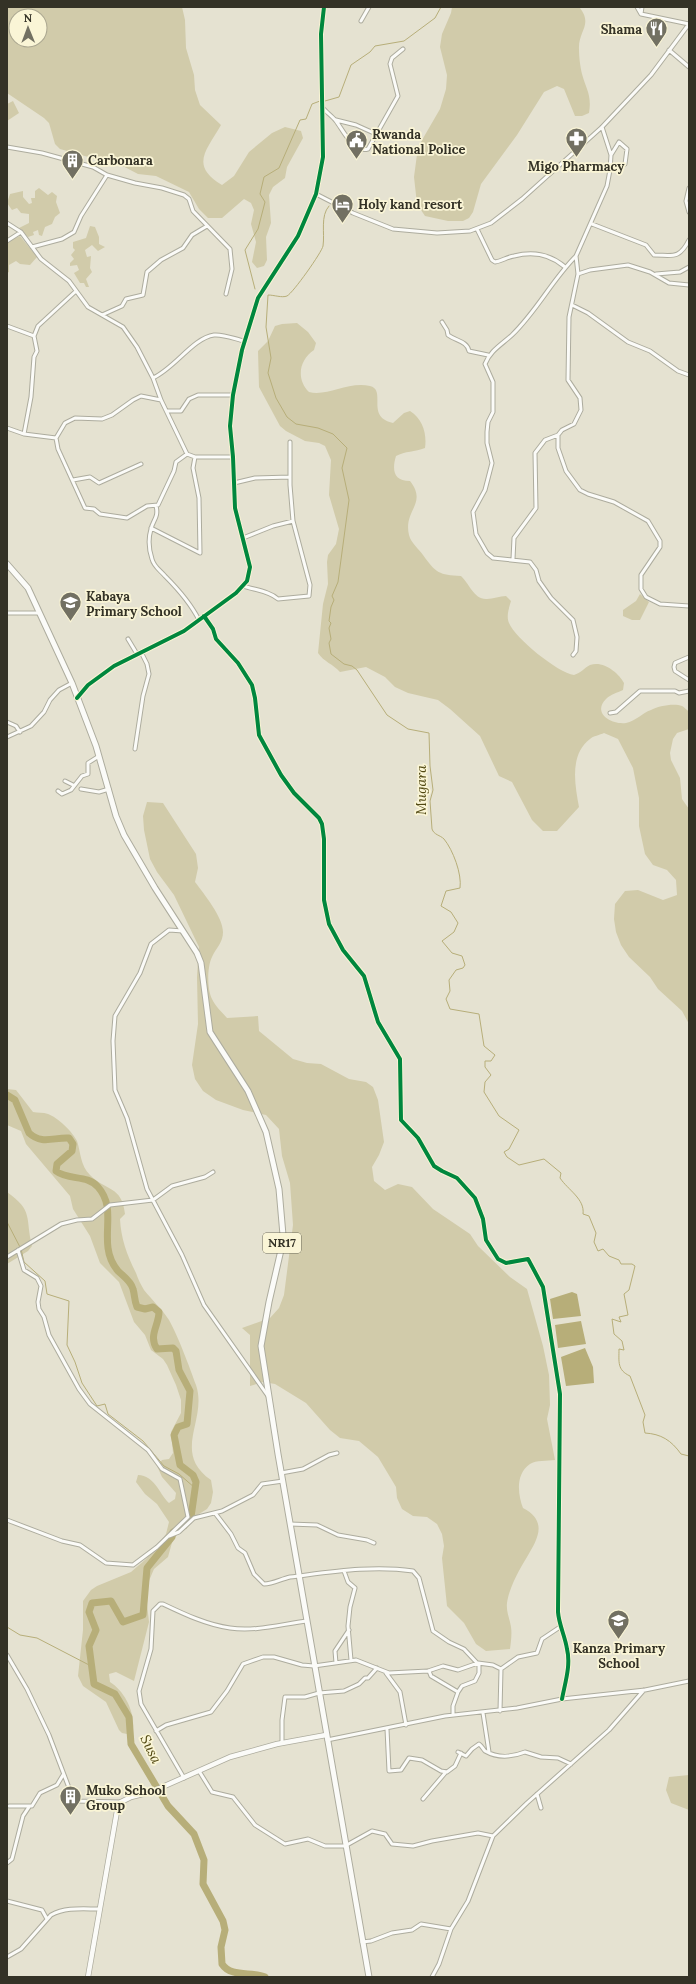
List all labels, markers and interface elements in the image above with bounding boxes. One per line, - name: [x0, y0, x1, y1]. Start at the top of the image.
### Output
- north arrow: [8, 8, 48, 48]
- text: N: [23, 11, 33, 25]
- restaurant icon: Shama: [644, 16, 670, 49]
- place label: Shama: [601, 21, 642, 38]
- pharmacy icon: Migo Pharmacy: [563, 125, 589, 158]
- place label: Rwanda National Police: [372, 126, 465, 158]
- public building icon: Rwanda National Police: [343, 128, 369, 161]
- building icon: Carbonara: [59, 147, 85, 180]
- place label: Carbonara: [88, 152, 153, 169]
- place label: Migo Pharmacy: [528, 158, 625, 175]
- hotel icon: Holy kand resort: [330, 191, 356, 224]
- place label: Holy kand resort: [358, 196, 463, 213]
- place label: Kabaya Primary School: [86, 588, 182, 620]
- school or university icon: Kabaya Primary School: [57, 590, 83, 623]
- water label: Mugara: [412, 765, 430, 815]
- road number: NR17: [263, 1233, 301, 1253]
- school or university icon: Kanza Primary School: [606, 1607, 632, 1640]
- place label: Kanza Primary School: [573, 1640, 666, 1672]
- water label: Susa: [136, 1732, 166, 1767]
- place label: Muko School Group: [86, 1782, 166, 1814]
- building icon: Muko School Group: [57, 1784, 83, 1817]

